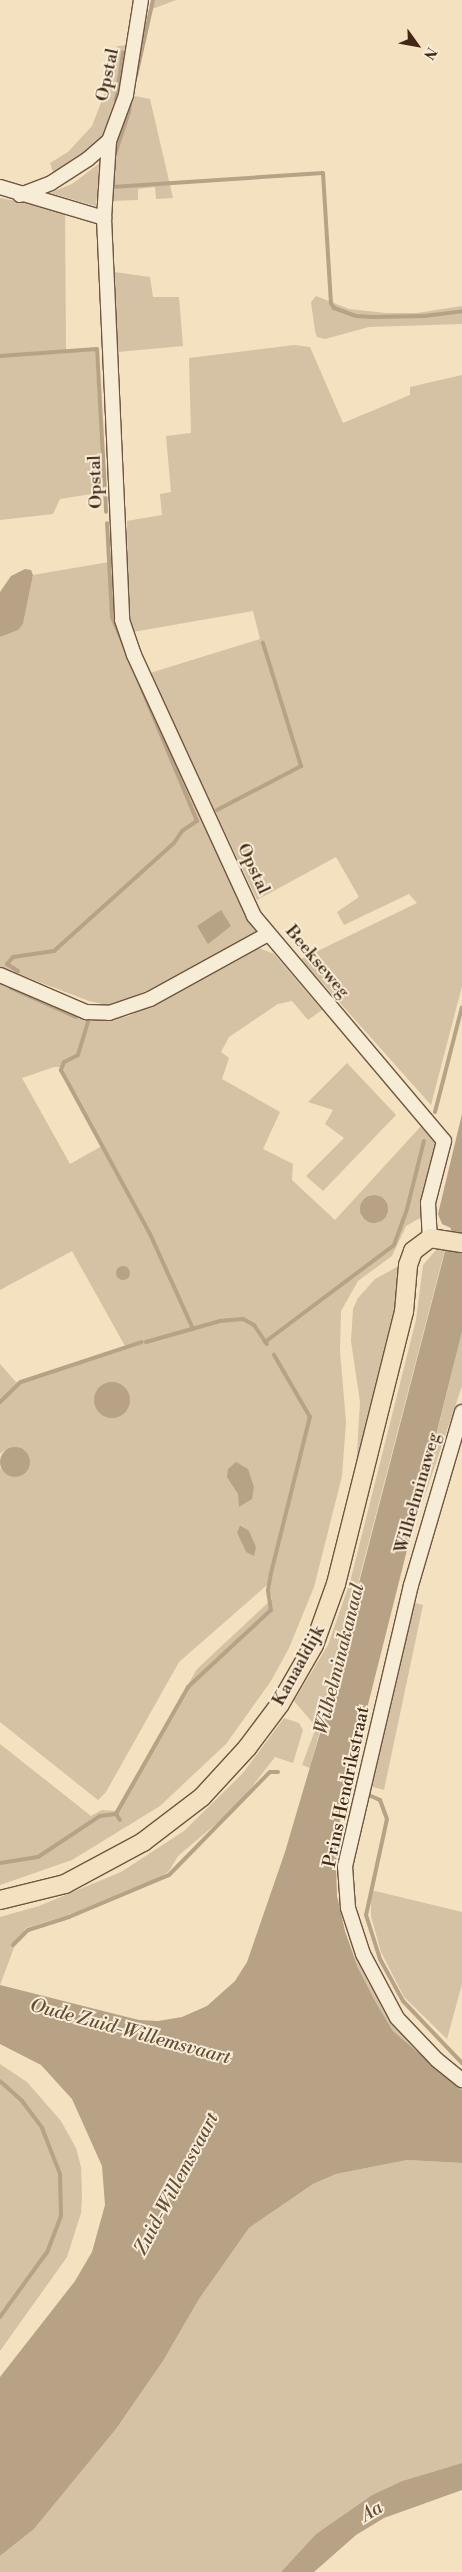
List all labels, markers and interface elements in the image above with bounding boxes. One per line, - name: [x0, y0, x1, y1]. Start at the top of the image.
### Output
- north arrow: [392, 20, 442, 70]
- text: N: [419, 43, 440, 62]
- street label: Opstal: [92, 47, 124, 103]
- street label: Opstal: [84, 455, 108, 509]
- street label: Opstal: [232, 840, 274, 898]
- street label: Beekseweg: [280, 921, 354, 1003]
- street label: Wilhelminaweg: [390, 1430, 446, 1556]
- water label: Wilhelminakanaal: [310, 1581, 370, 1737]
- street label: Kanaaldijk: [268, 1622, 330, 1710]
- street label: Prins Hendrikstraat: [319, 1705, 375, 1869]
- water label: Oude Zuid-Willemsvaart: [27, 1994, 233, 2070]
- water label: Zuid-Willemsvaart: [130, 2109, 224, 2259]
- water label: Aa: [357, 2497, 387, 2527]

